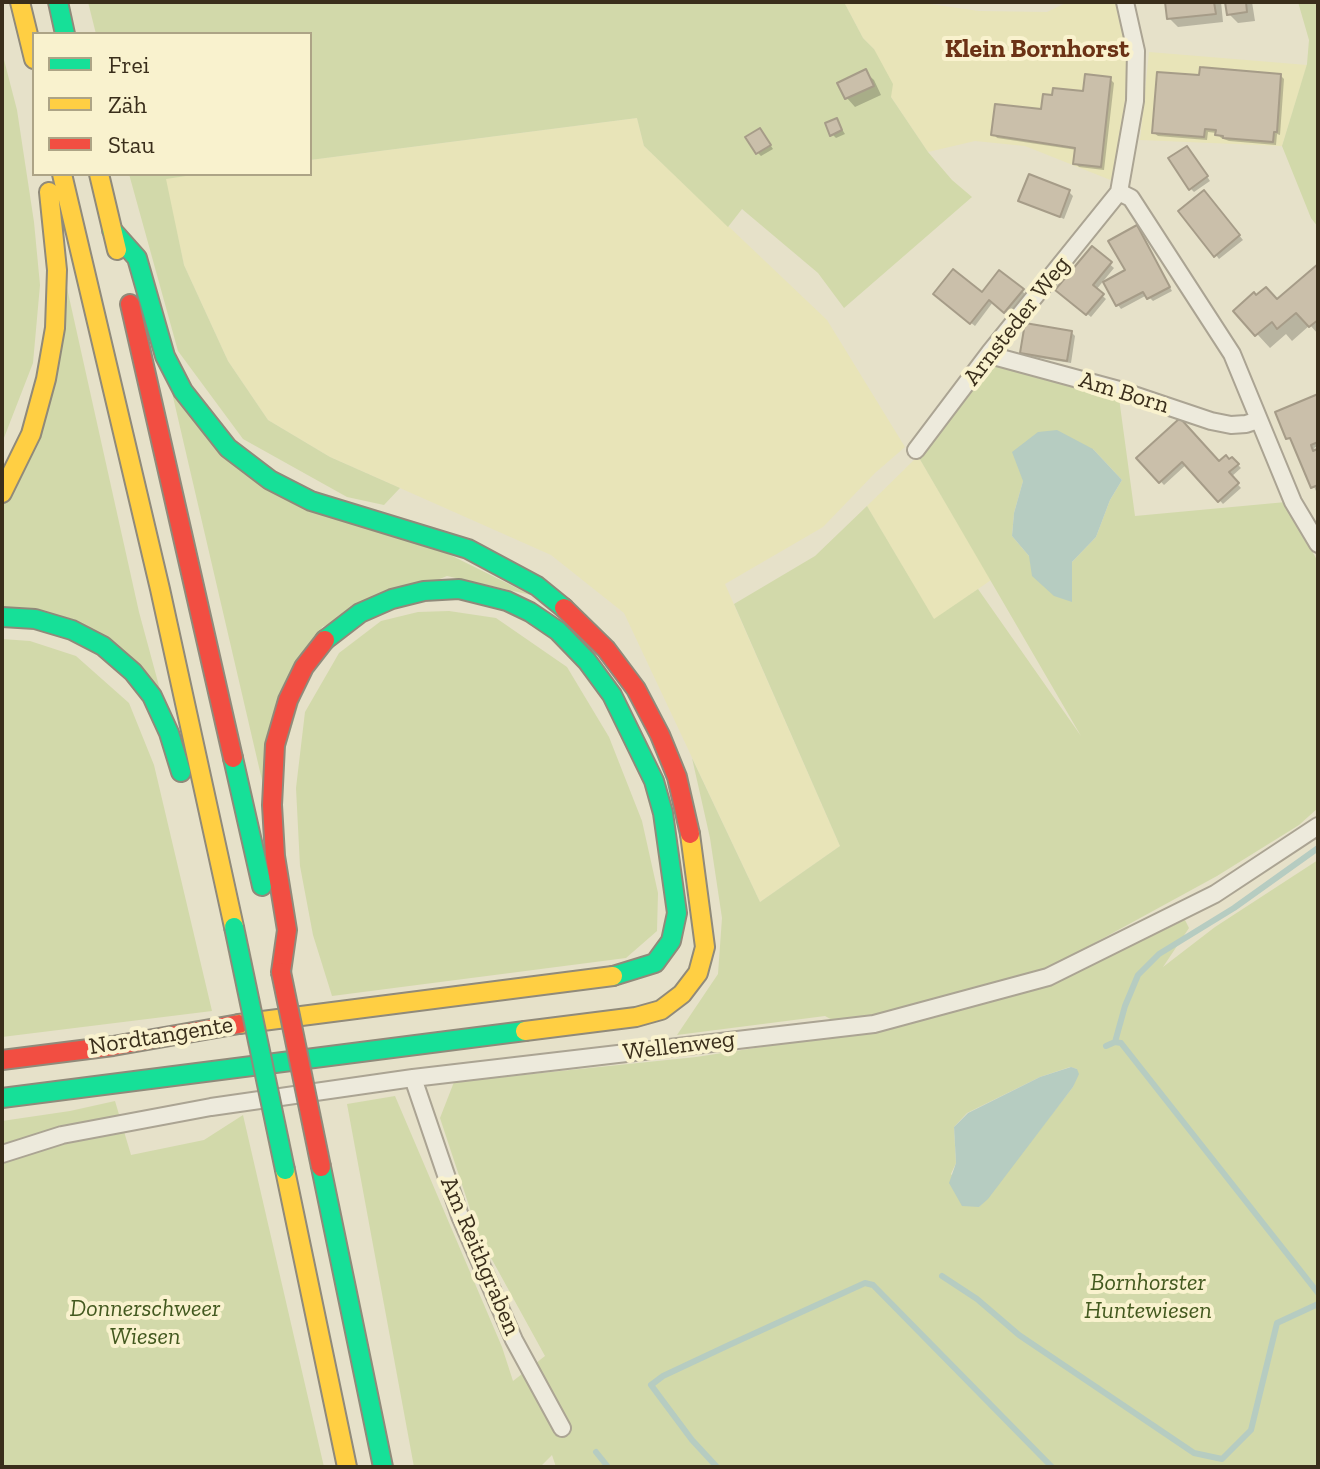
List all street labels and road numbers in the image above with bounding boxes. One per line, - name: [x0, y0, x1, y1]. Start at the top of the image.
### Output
- street label: Arnsteder Weg: [958, 251, 1076, 391]
- street label: Am Born: [1076, 366, 1172, 420]
- street label: Nordtangente: [87, 1010, 235, 1062]
- street label: Wellenweg: [621, 1025, 737, 1067]
- street label: Am Reithgraben: [434, 1172, 526, 1340]

